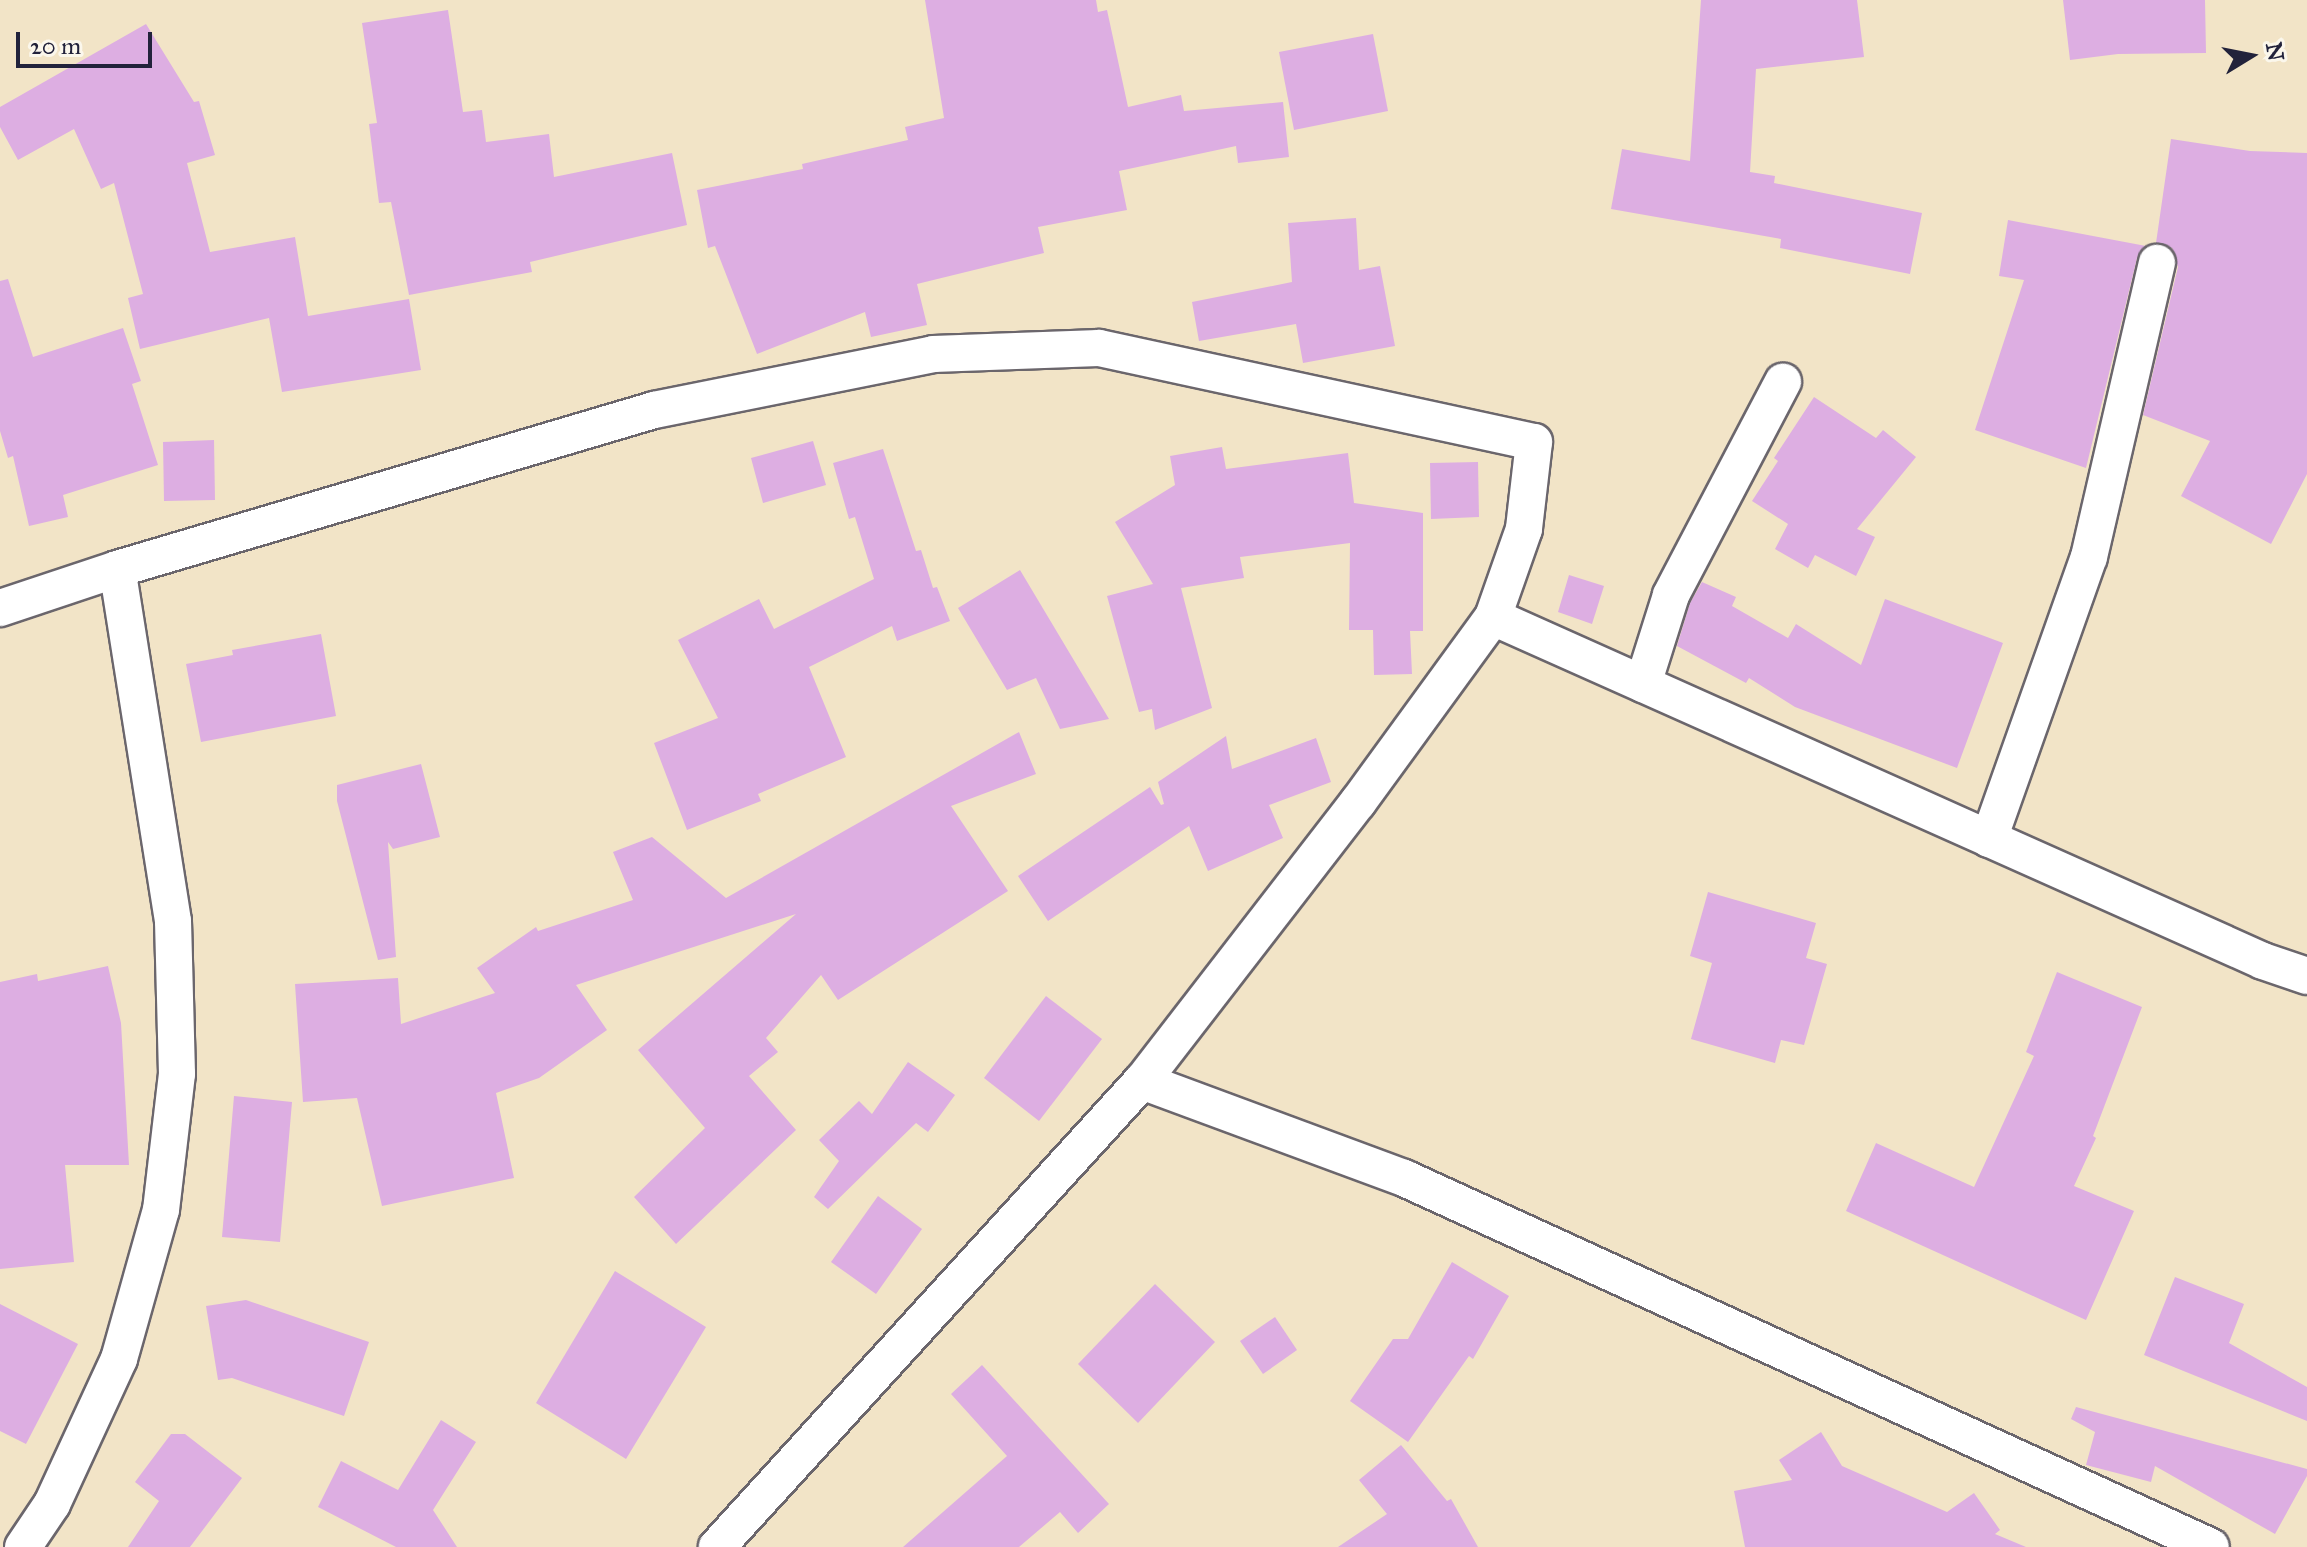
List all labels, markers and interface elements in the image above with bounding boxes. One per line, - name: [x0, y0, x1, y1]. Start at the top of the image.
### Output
- scale bar: [20, 16, 156, 66]
- north arrow: [2211, 16, 2291, 96]
- text: 20 m: [30, 31, 81, 61]
- text: N: [2260, 40, 2290, 63]

